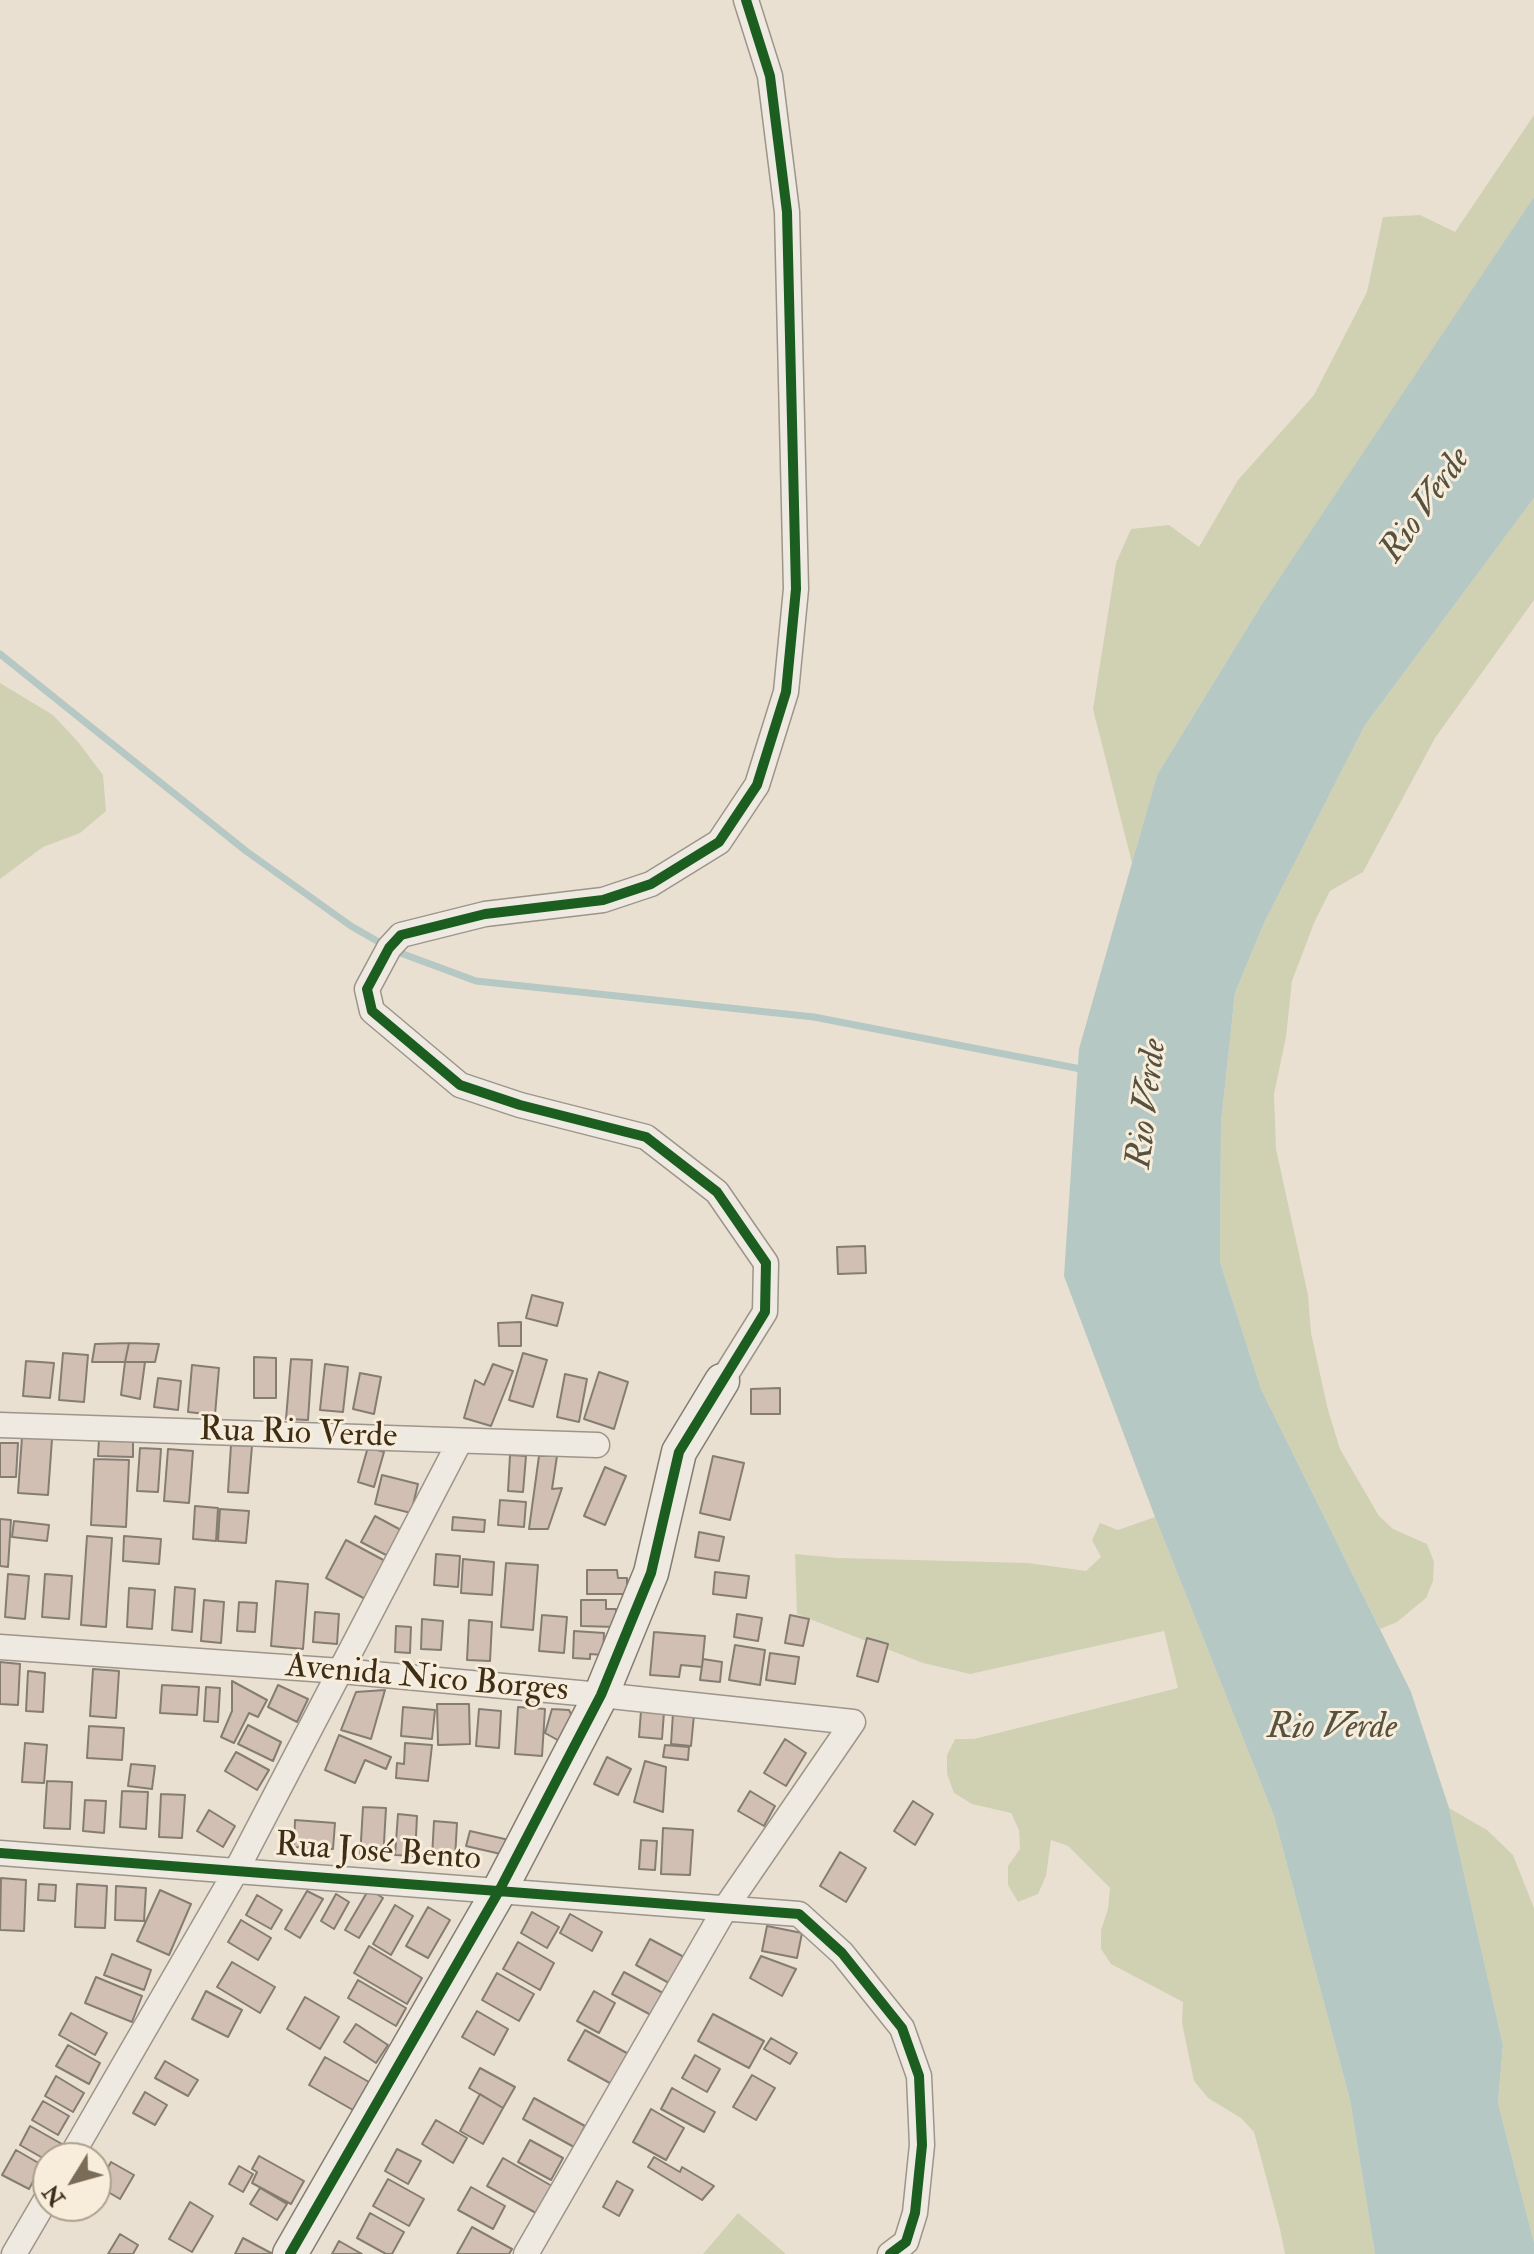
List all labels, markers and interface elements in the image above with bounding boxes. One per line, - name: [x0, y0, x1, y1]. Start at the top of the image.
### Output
- water label: Rio Verde: [1372, 440, 1482, 572]
- water label: Rio Verde: [1120, 1037, 1178, 1171]
- street label: Rua Rio Verde: [198, 1411, 398, 1459]
- street label: Avenida Nico Borges: [284, 1647, 570, 1713]
- water label: Rio Verde: [1267, 1707, 1397, 1751]
- street label: Rua José Bento: [274, 1826, 482, 1882]
- north arrow: [32, 2142, 112, 2222]
- text: N: [37, 2179, 72, 2212]

